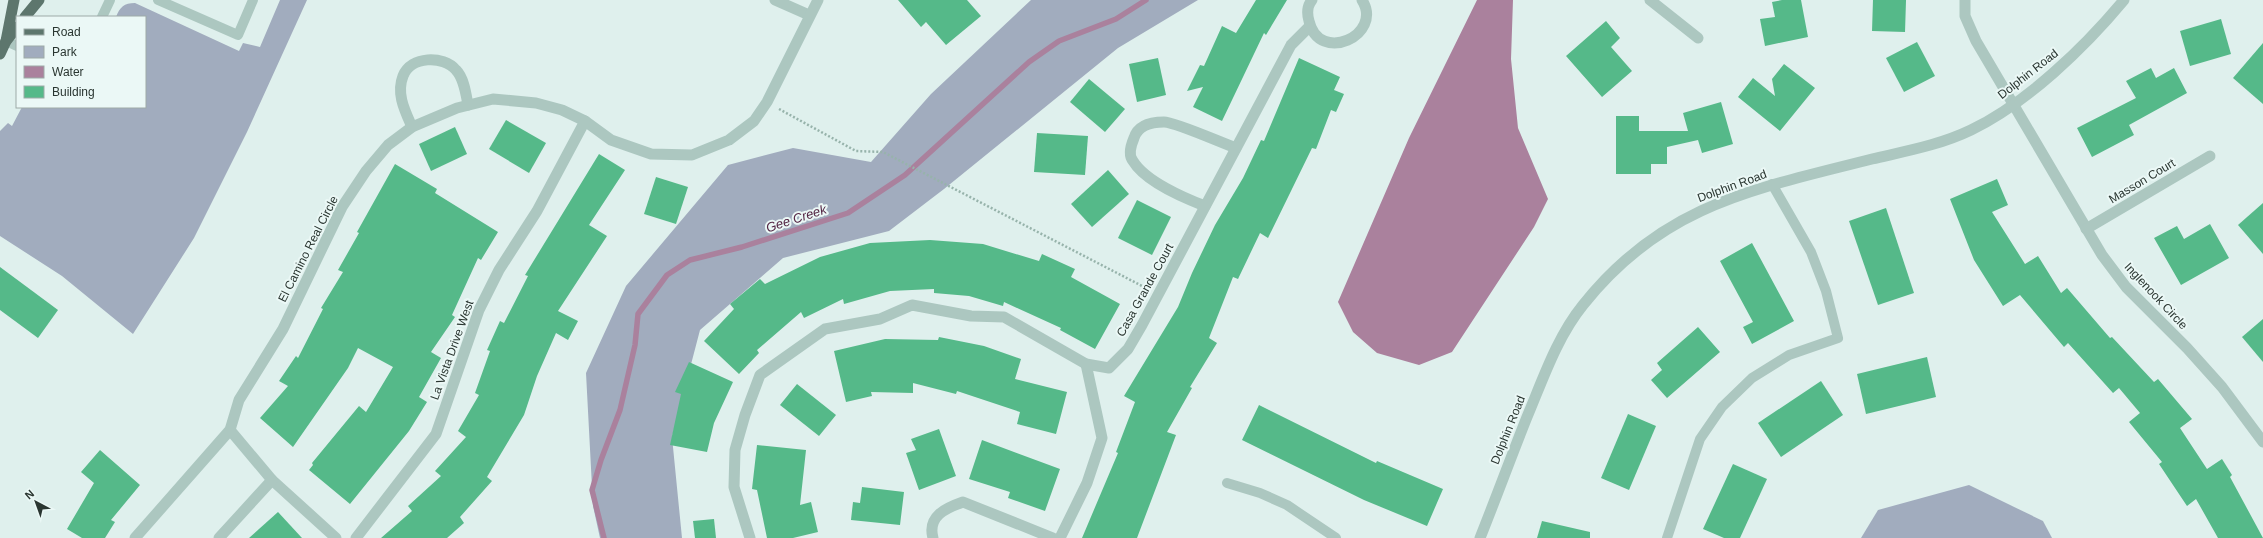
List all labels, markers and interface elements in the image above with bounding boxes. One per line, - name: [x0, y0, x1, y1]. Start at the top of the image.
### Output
- legend: [16, 16, 146, 108]
- text: Road: [52, 25, 81, 39]
- text: Park: [52, 45, 78, 59]
- street label: Dolphin Road: [1995, 46, 2061, 102]
- text: Water: [52, 65, 84, 79]
- text: Building: [52, 85, 95, 99]
- street label: Masson Court: [2106, 155, 2178, 206]
- street label: Dolphin Road: [1695, 167, 1769, 205]
- street label: El Camino Real Circle: [275, 193, 341, 304]
- water label: Gee Creek: [764, 201, 830, 235]
- street label: Casa Grande Court: [1114, 241, 1177, 339]
- street label: Inglenook Circle: [2122, 260, 2191, 332]
- street label: La Vista Drive West: [427, 298, 477, 402]
- street label: Dolphin Road: [1488, 394, 1528, 466]
- north arrow: [16, 482, 56, 522]
- text: N: [23, 487, 36, 502]

